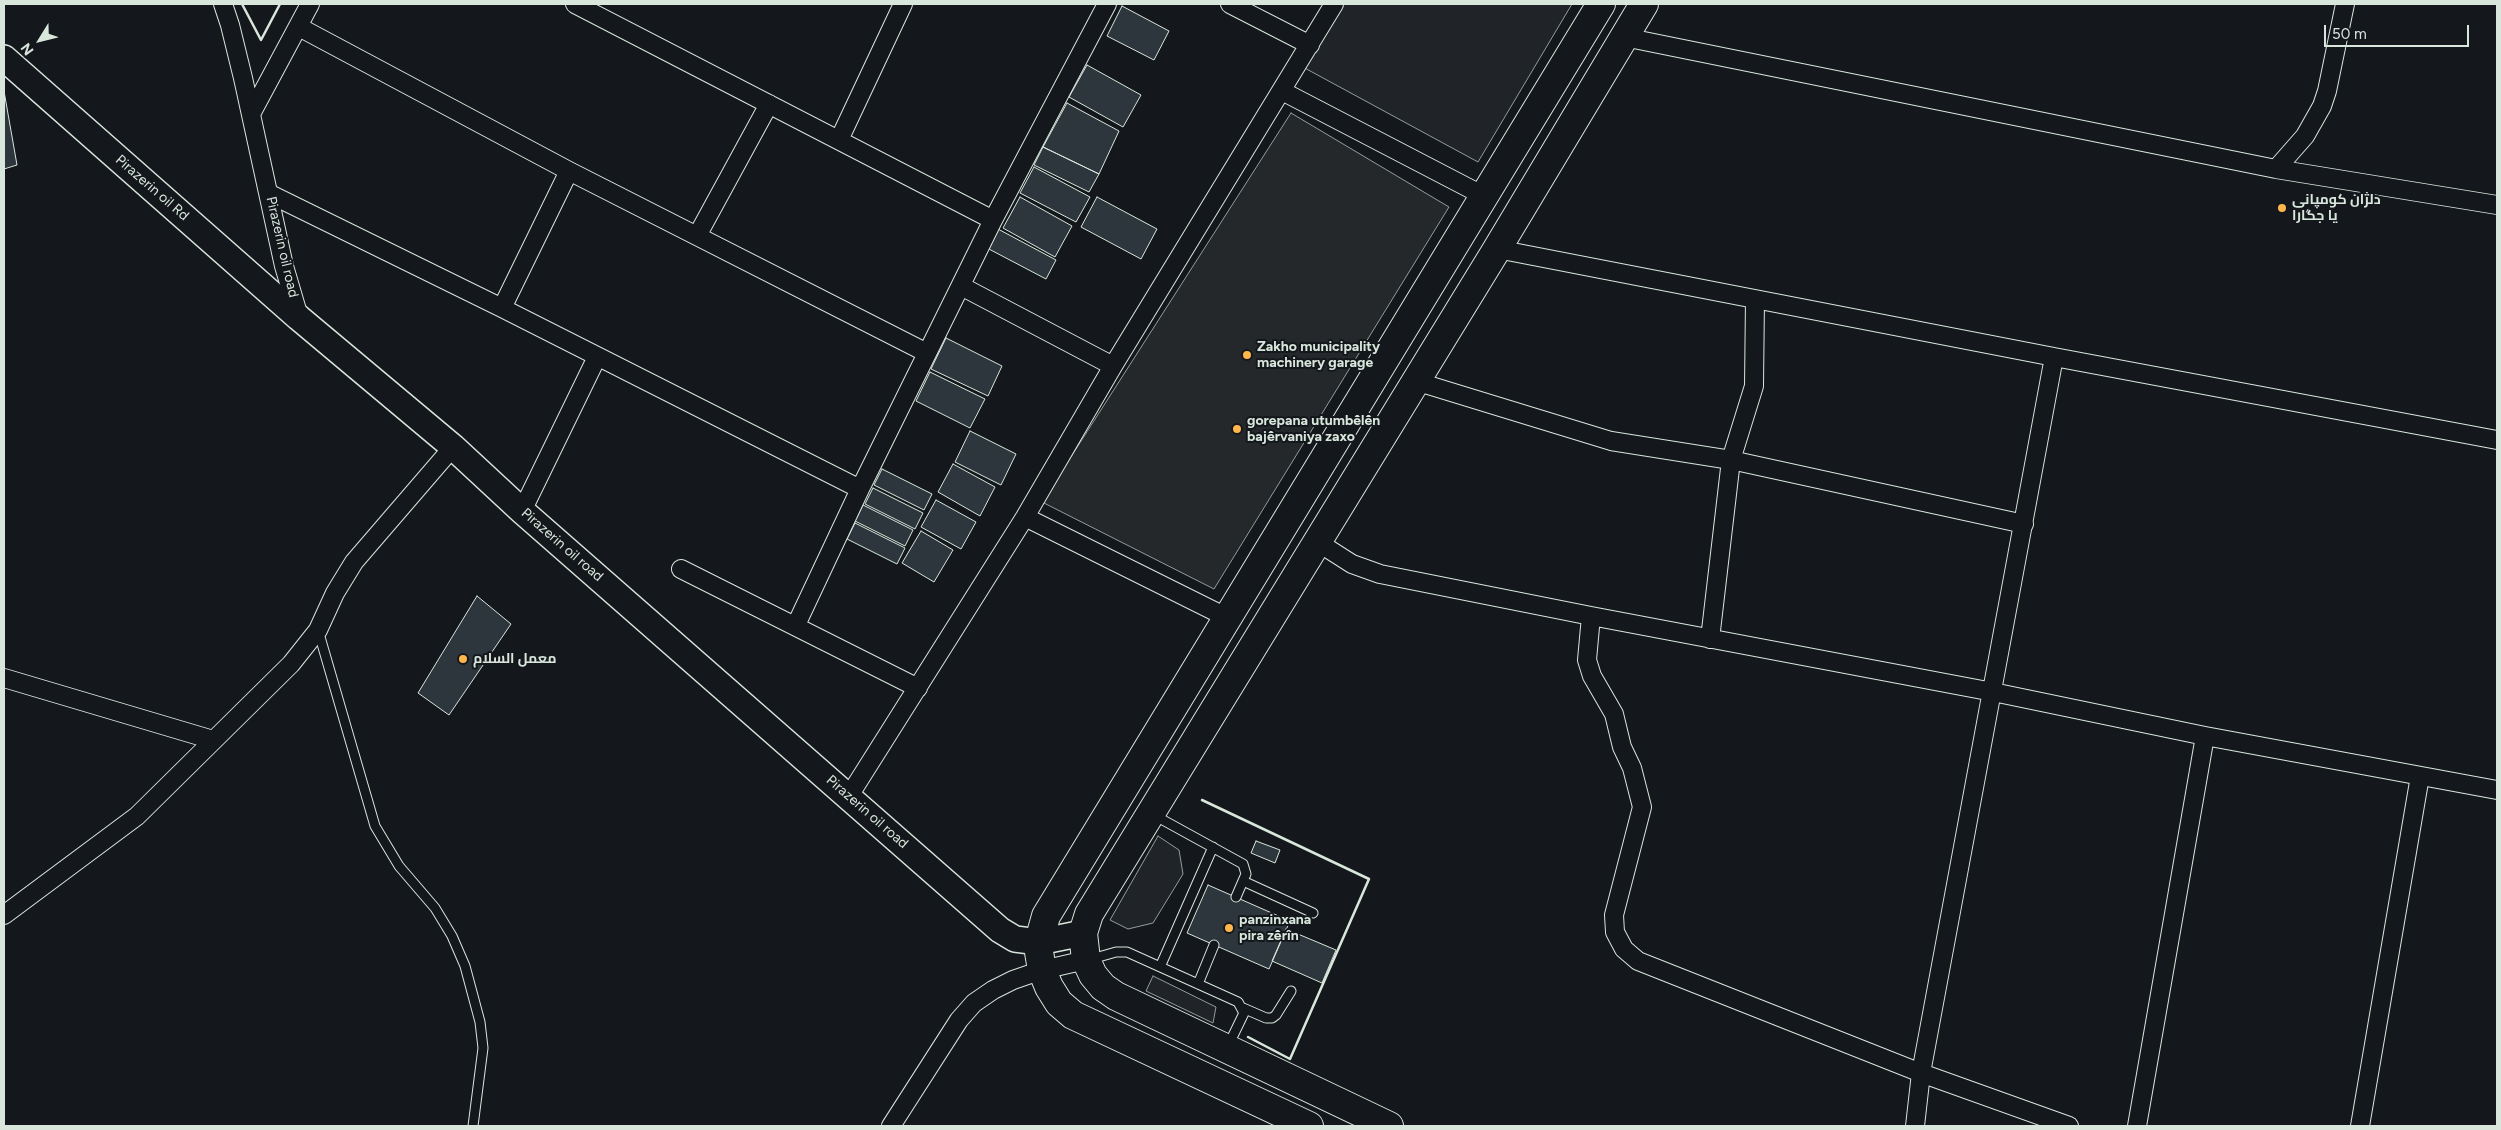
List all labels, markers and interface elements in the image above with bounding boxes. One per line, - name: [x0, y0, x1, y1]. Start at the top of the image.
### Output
- north arrow: [15, 15, 65, 65]
- scale bar: [2326, 15, 2471, 47]
- text: 50 m: [2332, 25, 2367, 43]
- text: N: [17, 40, 38, 58]
- street label: Pirazerin oil Rd: [112, 152, 192, 224]
- place label: دلژان کومپانی یا جگارا: [2292, 192, 2381, 224]
- street label: Pirazerin oil road: [262, 195, 302, 299]
- marker: دلژان کومپانی یا جگارا: [2276, 202, 2288, 214]
- place label: Zakho municipality machinery garage: [1257, 339, 1380, 372]
- marker: Zakho municipality machinery garage: [1241, 349, 1253, 361]
- place label: gorepana utumbêlên bajêrvaniya zaxo: [1247, 413, 1380, 446]
- marker: gorepana utumbêlên bajêrvaniya zaxo: [1231, 423, 1243, 435]
- street label: Pirazerin oil road: [518, 505, 606, 585]
- place label: معمل السلام: [473, 651, 556, 667]
- marker: معمل السلام: [457, 653, 469, 665]
- street label: Pirazerin oil road: [823, 772, 911, 852]
- place label: panzinxana pira zêrîn: [1239, 912, 1311, 944]
- marker: panzinxana pira zêrîn: [1223, 922, 1235, 934]

